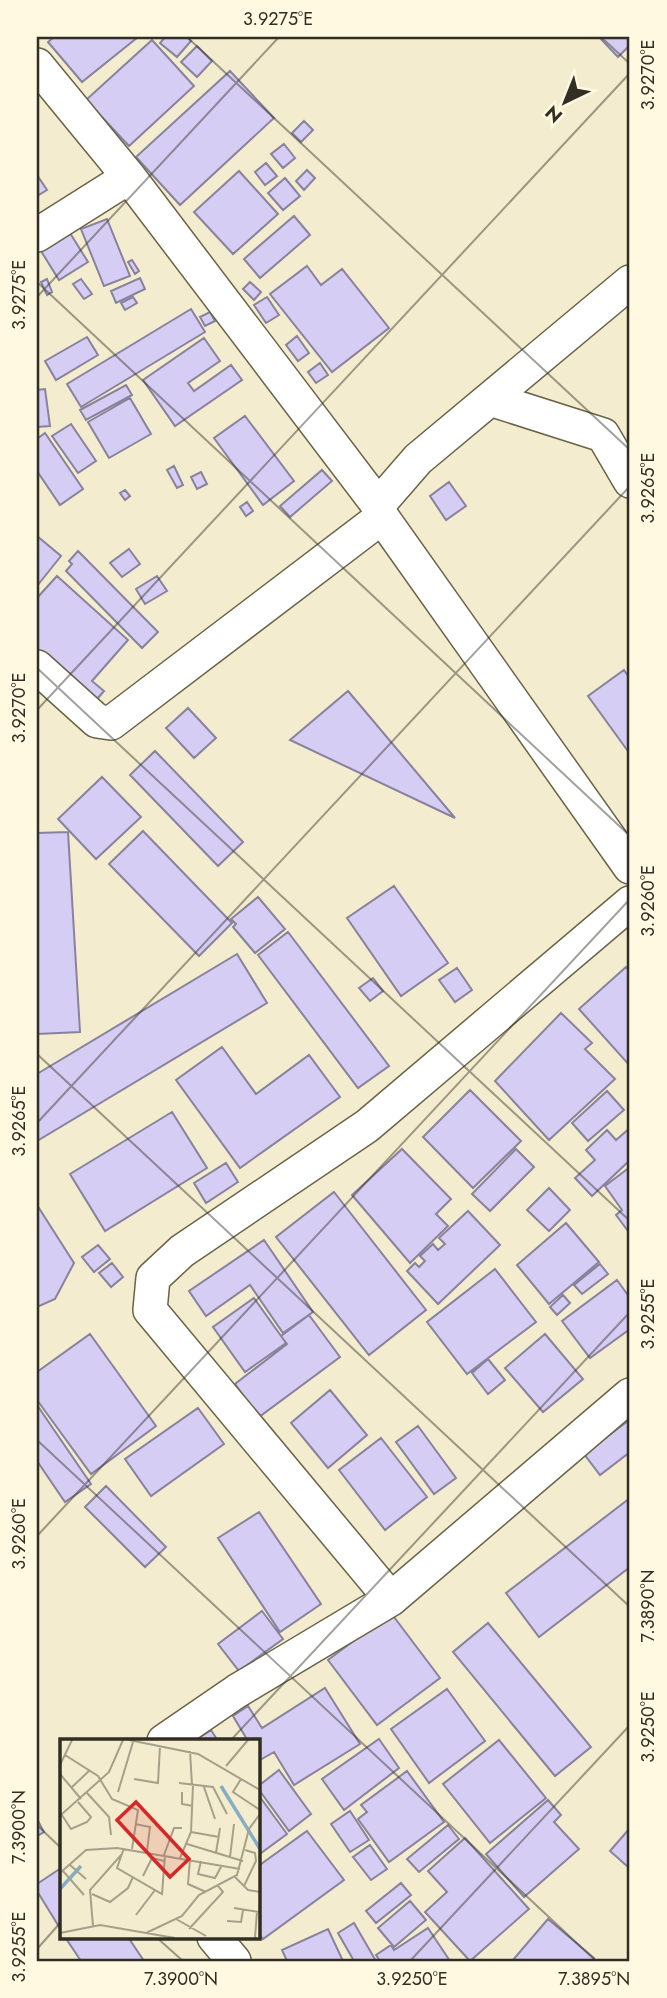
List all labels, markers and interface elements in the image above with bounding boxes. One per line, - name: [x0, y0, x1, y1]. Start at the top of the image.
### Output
- text: 3.9275°E: [243, 6, 313, 32]
- text: 3.9270°E: [635, 40, 661, 110]
- north arrow: [530, 66, 600, 136]
- text: N: [539, 99, 568, 129]
- text: 3.9275°E: [6, 260, 32, 330]
- text: 3.9265°E: [635, 453, 661, 524]
- text: 3.9270°E: [6, 673, 32, 743]
- text: 3.9260°E: [635, 865, 661, 937]
- text: 3.9265°E: [6, 1086, 32, 1157]
- text: 3.9255°E: [635, 1279, 661, 1349]
- text: 3.9260°E: [6, 1498, 32, 1570]
- text: 7.3890°N: [635, 1570, 661, 1642]
- text: 3.9250°E: [635, 1691, 661, 1763]
- inset map: [60, 1739, 259, 1938]
- text: 7.3900°N: [6, 1790, 32, 1864]
- text: 3.9255°E: [6, 1912, 32, 1982]
- text: 7.3900°N: [144, 1966, 218, 1992]
- text: 3.9250°E: [376, 1966, 448, 1992]
- text: 7.3895°N: [558, 1966, 630, 1992]

